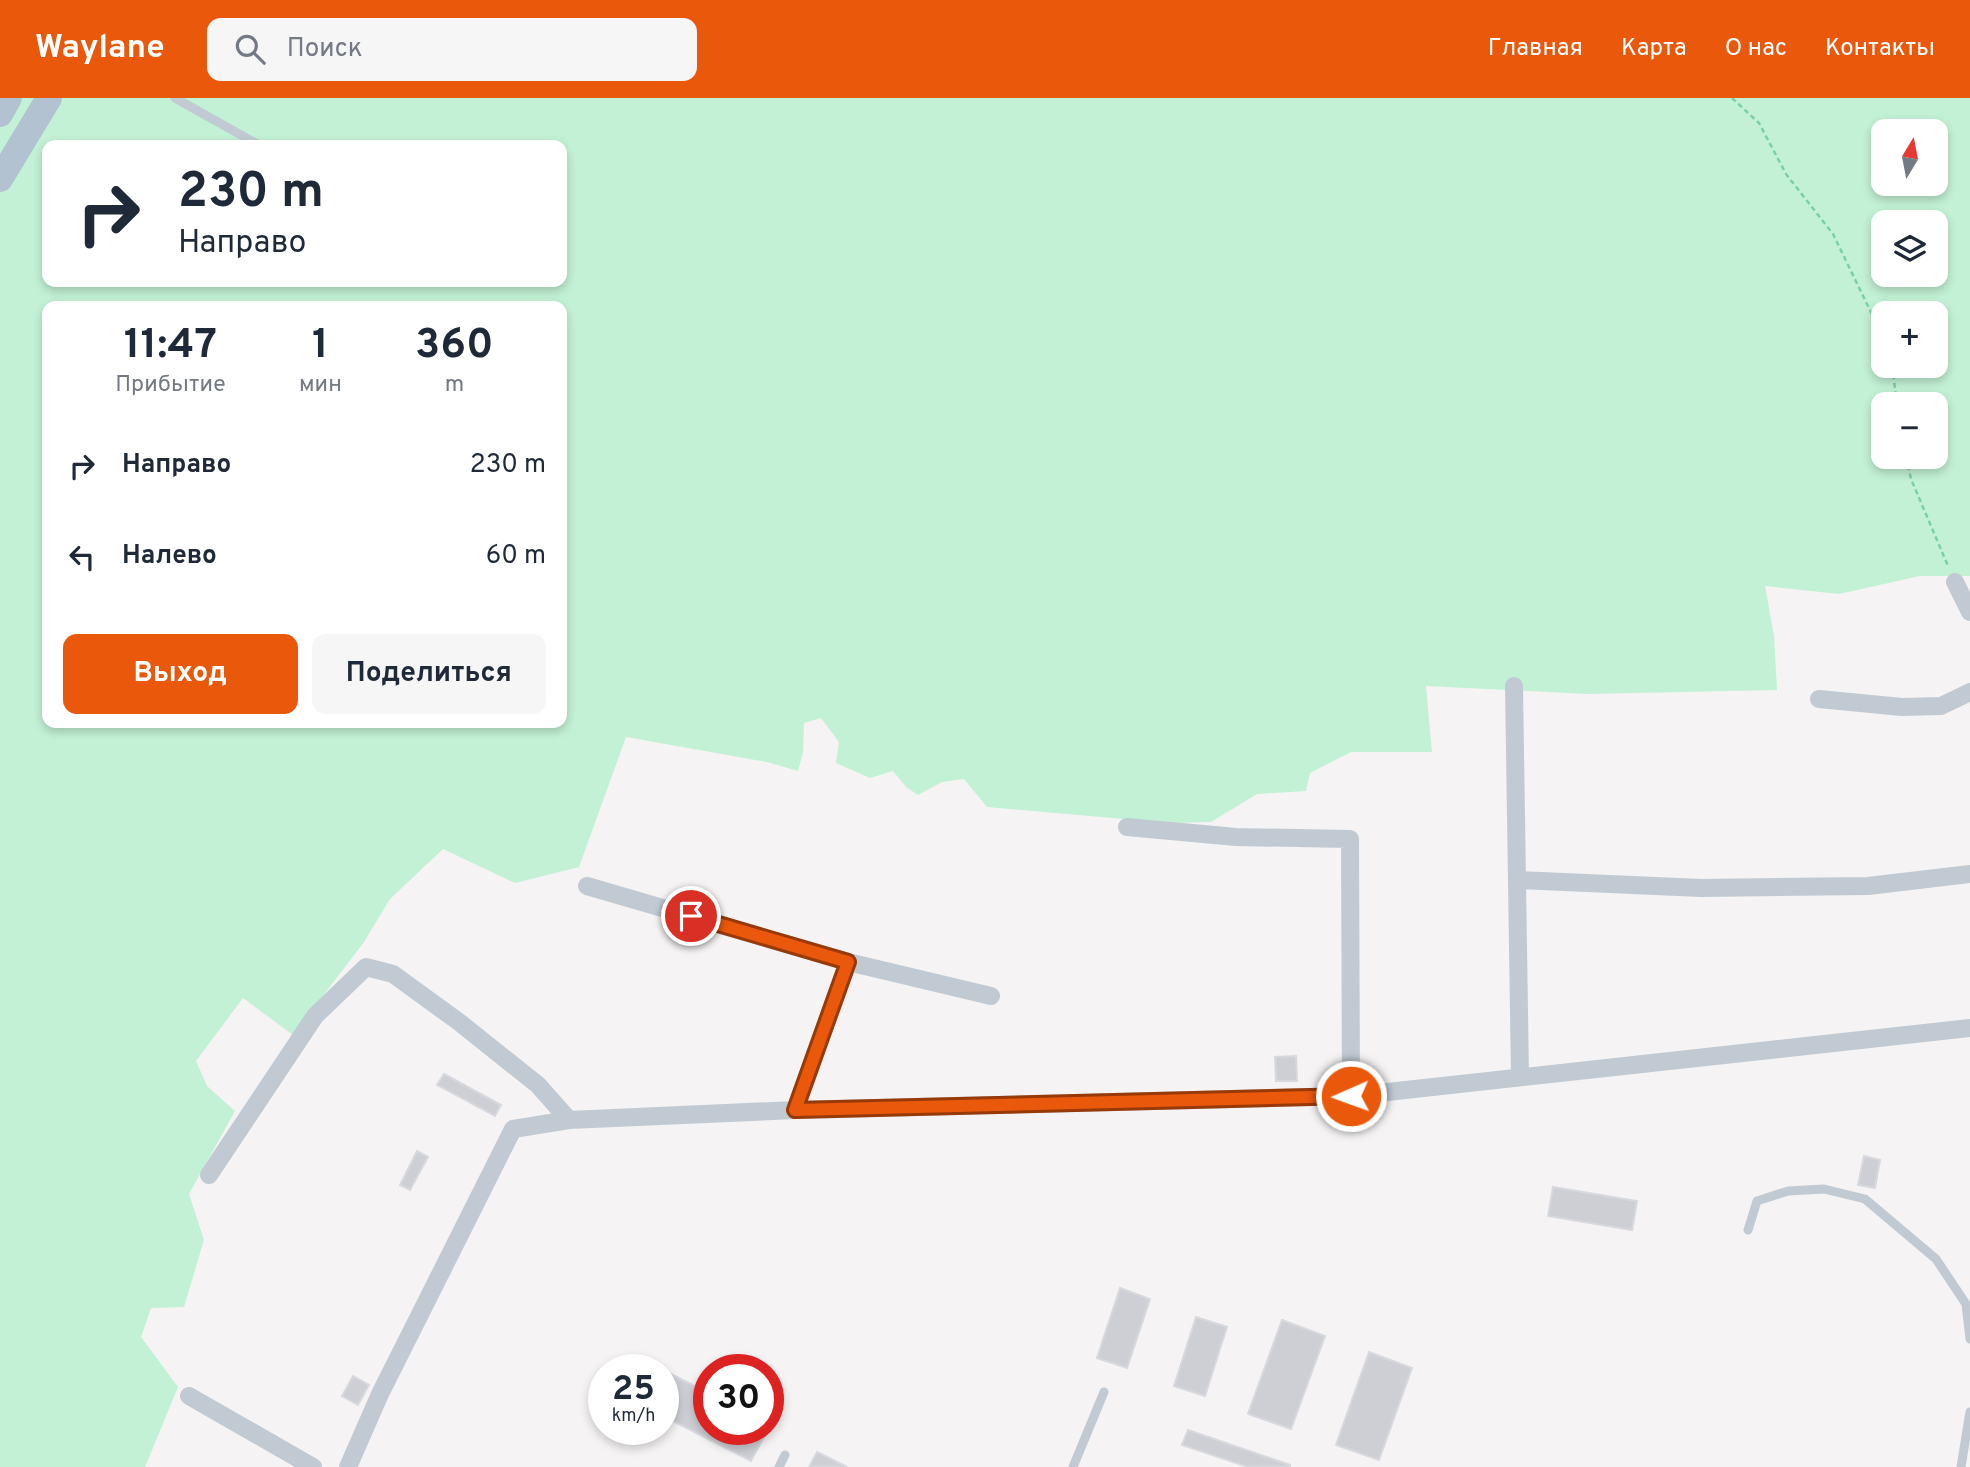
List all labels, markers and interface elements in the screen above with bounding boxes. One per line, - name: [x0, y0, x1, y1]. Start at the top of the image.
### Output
- search box: [207, 18, 697, 81]
- text: Waylane: [35, 28, 165, 70]
- icon: search: [231, 30, 269, 68]
- text: Поиск: [287, 33, 363, 66]
- text: Главная: [1488, 34, 1583, 64]
- text: Карта: [1621, 34, 1687, 64]
- text: О нас: [1725, 34, 1787, 64]
- text: Контакты: [1825, 34, 1935, 64]
- north arrow: [1871, 119, 1948, 196]
- map controls: [1871, 119, 1948, 469]
- text: 230 m: [178, 163, 324, 225]
- icon: right: [63, 168, 154, 259]
- button: layers: [1871, 210, 1948, 287]
- text: Направо: [178, 224, 306, 264]
- button: +: [1871, 301, 1948, 378]
- text: 11:47: [124, 320, 217, 373]
- text: 1: [312, 320, 329, 373]
- text: 360: [415, 320, 494, 373]
- text: Прибытие: [115, 371, 226, 400]
- text: мин: [299, 371, 342, 400]
- text: m: [445, 371, 464, 400]
- button: −: [1871, 392, 1948, 469]
- icon: right: [63, 447, 101, 485]
- text: Направо: [122, 449, 231, 482]
- text: 230 m: [470, 449, 546, 482]
- icon: left: [63, 538, 101, 576]
- text: Налево: [122, 540, 217, 573]
- text: 60 m: [486, 540, 546, 573]
- button: Выход: [63, 634, 298, 714]
- button: Поделиться: [312, 634, 546, 714]
- pin: [661, 886, 721, 946]
- icon: arrive: [672, 897, 710, 935]
- position arrow: [1314, 1059, 1388, 1133]
- speed limit sign: 30: [693, 1354, 784, 1445]
- text: 25: [612, 1368, 655, 1412]
- text: km/h: [612, 1405, 655, 1428]

